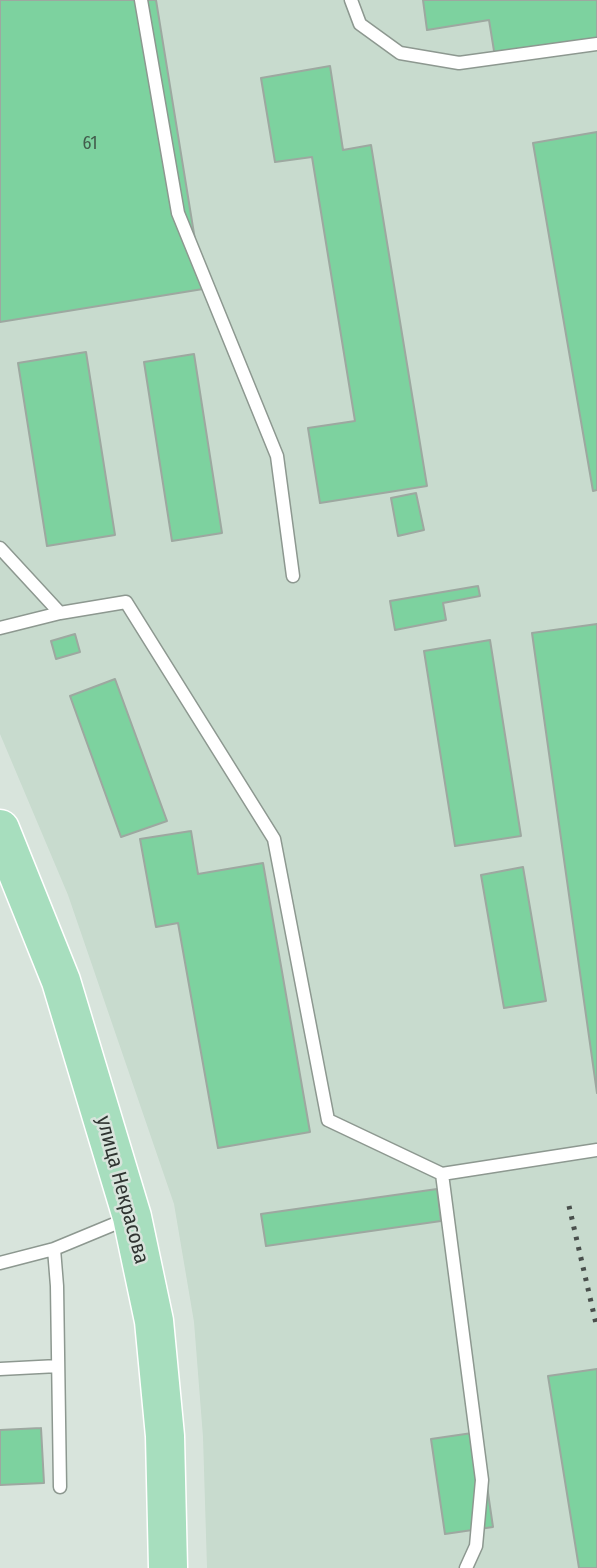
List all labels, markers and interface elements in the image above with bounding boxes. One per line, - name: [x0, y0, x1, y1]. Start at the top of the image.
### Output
- house number: 61: [82, 133, 98, 155]
- street label: улица Некрасова: [90, 1113, 154, 1267]

